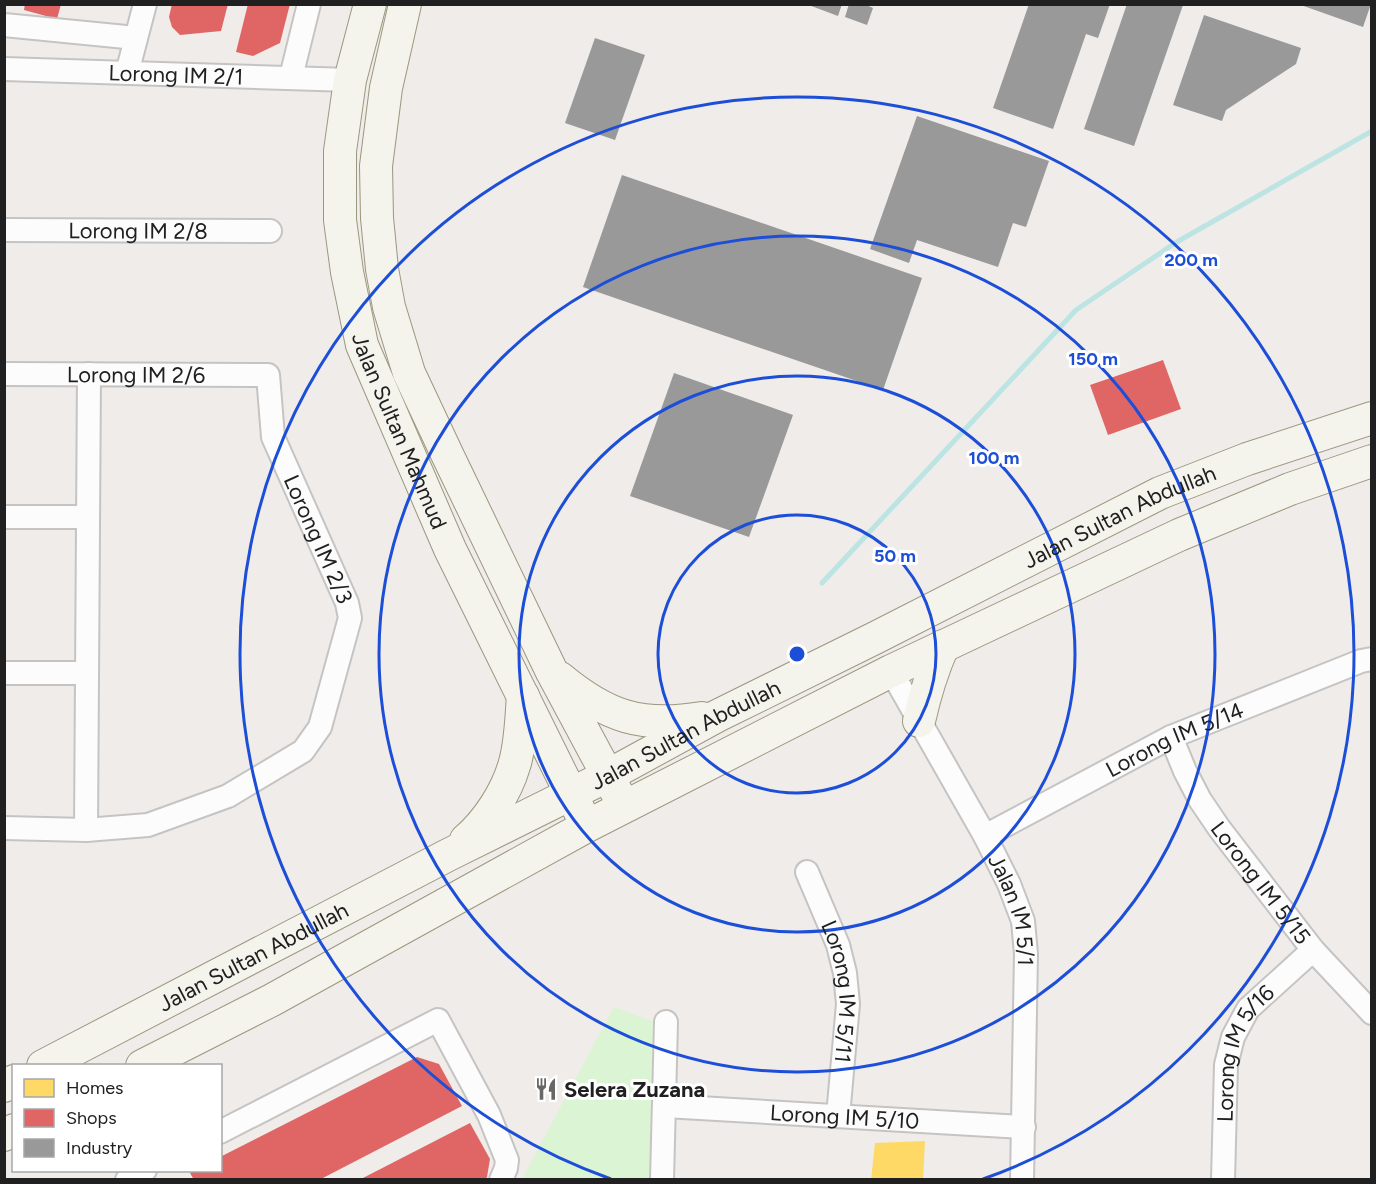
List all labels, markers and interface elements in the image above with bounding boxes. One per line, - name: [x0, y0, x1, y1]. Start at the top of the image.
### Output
- street label: Lorong IM 2/1: [108, 59, 244, 90]
- street label: Lorong IM 2/8: [68, 217, 208, 244]
- text: 200 m: [1164, 249, 1218, 271]
- street label: Jalan Sultan Mahmud: [346, 331, 453, 533]
- text: 150 m: [1068, 348, 1118, 370]
- street label: Lorong IM 2/6: [67, 361, 205, 388]
- text: 100 m: [969, 447, 1019, 469]
- street label: Jalan Sultan Abdullah: [1019, 459, 1220, 574]
- street label: Lorong IM 2/3: [278, 471, 359, 608]
- text: 50 m: [874, 545, 916, 567]
- centre of rings: [787, 644, 807, 664]
- street label: Jalan Sultan Abdullah: [586, 673, 785, 795]
- street label: Lorong IM 5/14: [1101, 696, 1247, 783]
- street label: Lorong IM 5/15: [1205, 816, 1317, 949]
- street label: Jalan IM 5/1: [983, 849, 1040, 966]
- street label: Jalan Sultan Abdullah: [154, 896, 353, 1017]
- street label: Lorong IM 5/11: [816, 916, 862, 1064]
- street label: Lorong IM 5/16: [1211, 979, 1279, 1122]
- legend: [12, 1064, 222, 1172]
- restaurant icon: Selera Zuzana: [533, 1076, 559, 1102]
- place label: Selera Zuzana: [564, 1076, 705, 1103]
- text: Homes: [66, 1077, 124, 1099]
- street label: Lorong IM 5/10: [769, 1099, 920, 1134]
- text: Shops: [66, 1107, 117, 1129]
- text: Industry: [66, 1137, 133, 1159]

